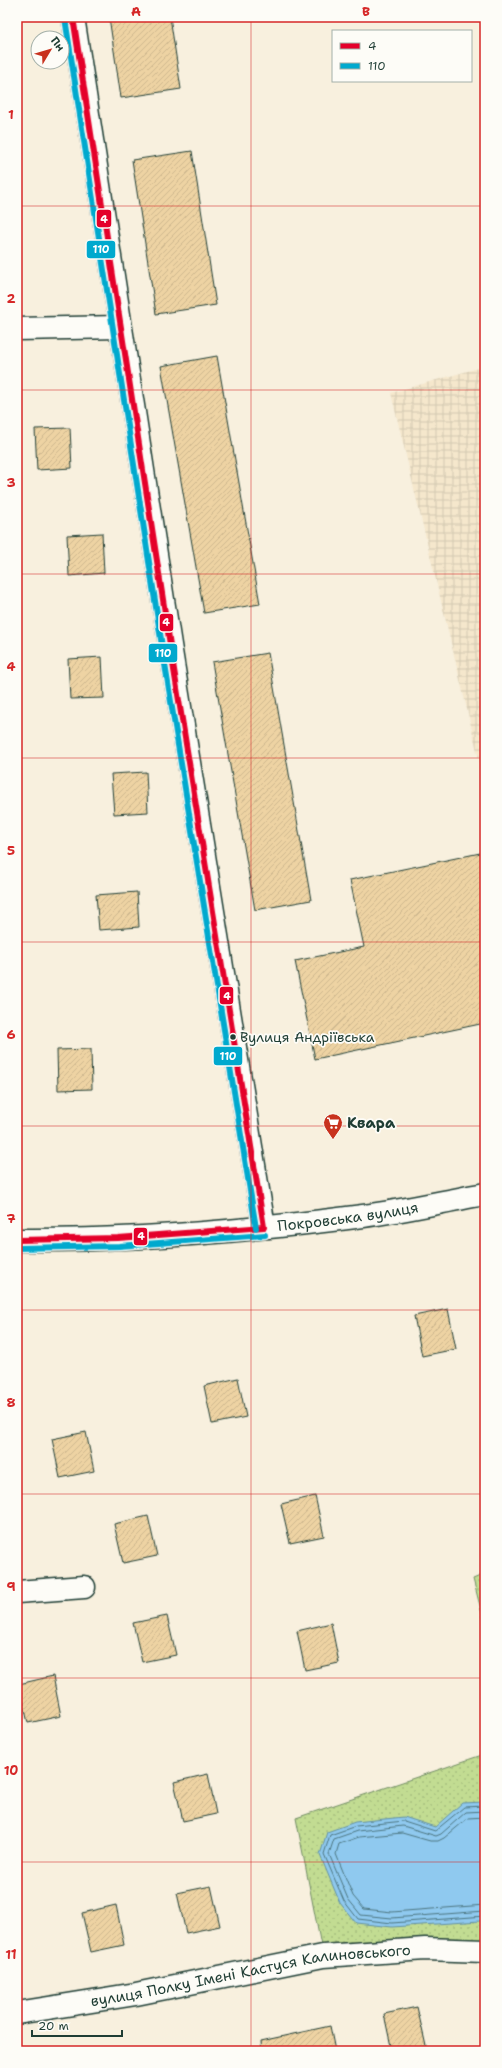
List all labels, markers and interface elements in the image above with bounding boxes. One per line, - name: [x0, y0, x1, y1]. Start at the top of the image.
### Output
- text: A: [131, 3, 141, 20]
- text: B: [362, 3, 370, 20]
- north arrow: [30, 30, 70, 70]
- legend: [332, 30, 472, 82]
- text: Пн: [47, 34, 68, 54]
- text: 4: [368, 38, 376, 54]
- text: 110: [368, 58, 386, 74]
- text: 1: [8, 106, 14, 123]
- line badge: 4: [96, 209, 112, 228]
- text: 4: [100, 212, 108, 227]
- line badge: 110: [86, 240, 116, 259]
- text: 110: [92, 242, 110, 257]
- text: 2: [6, 290, 16, 307]
- text: 3: [6, 474, 16, 491]
- line badge: 4: [159, 613, 174, 632]
- text: 4: [162, 615, 170, 630]
- line badge: 110: [148, 643, 178, 663]
- text: 110: [154, 646, 172, 661]
- text: 4: [6, 658, 16, 675]
- text: 5: [7, 842, 15, 859]
- line badge: 4: [219, 986, 234, 1005]
- text: 4: [223, 989, 231, 1004]
- text: 6: [6, 1026, 16, 1043]
- place label: Вулиця Андріївська: [240, 1028, 375, 1046]
- marker: Вулиця Андріївська: [228, 1032, 238, 1042]
- line badge: 110: [213, 1046, 243, 1066]
- text: 110: [219, 1049, 237, 1064]
- supermarket icon: Квара: [322, 1112, 344, 1140]
- place label: Квара: [347, 1113, 396, 1133]
- street label: Покровська вулиця: [277, 1197, 420, 1236]
- text: 7: [6, 1210, 16, 1227]
- line badge: 4: [133, 1227, 148, 1246]
- text: 4: [137, 1229, 145, 1244]
- text: 8: [6, 1394, 16, 1411]
- text: 9: [6, 1578, 16, 1595]
- text: 10: [4, 1762, 18, 1779]
- street label: вулиця Полку Імені Кастуся Калиновського: [89, 1940, 411, 2011]
- text: 11: [5, 1946, 17, 1963]
- scale bar: [32, 2012, 122, 2038]
- text: 20 m: [38, 2018, 69, 2034]

